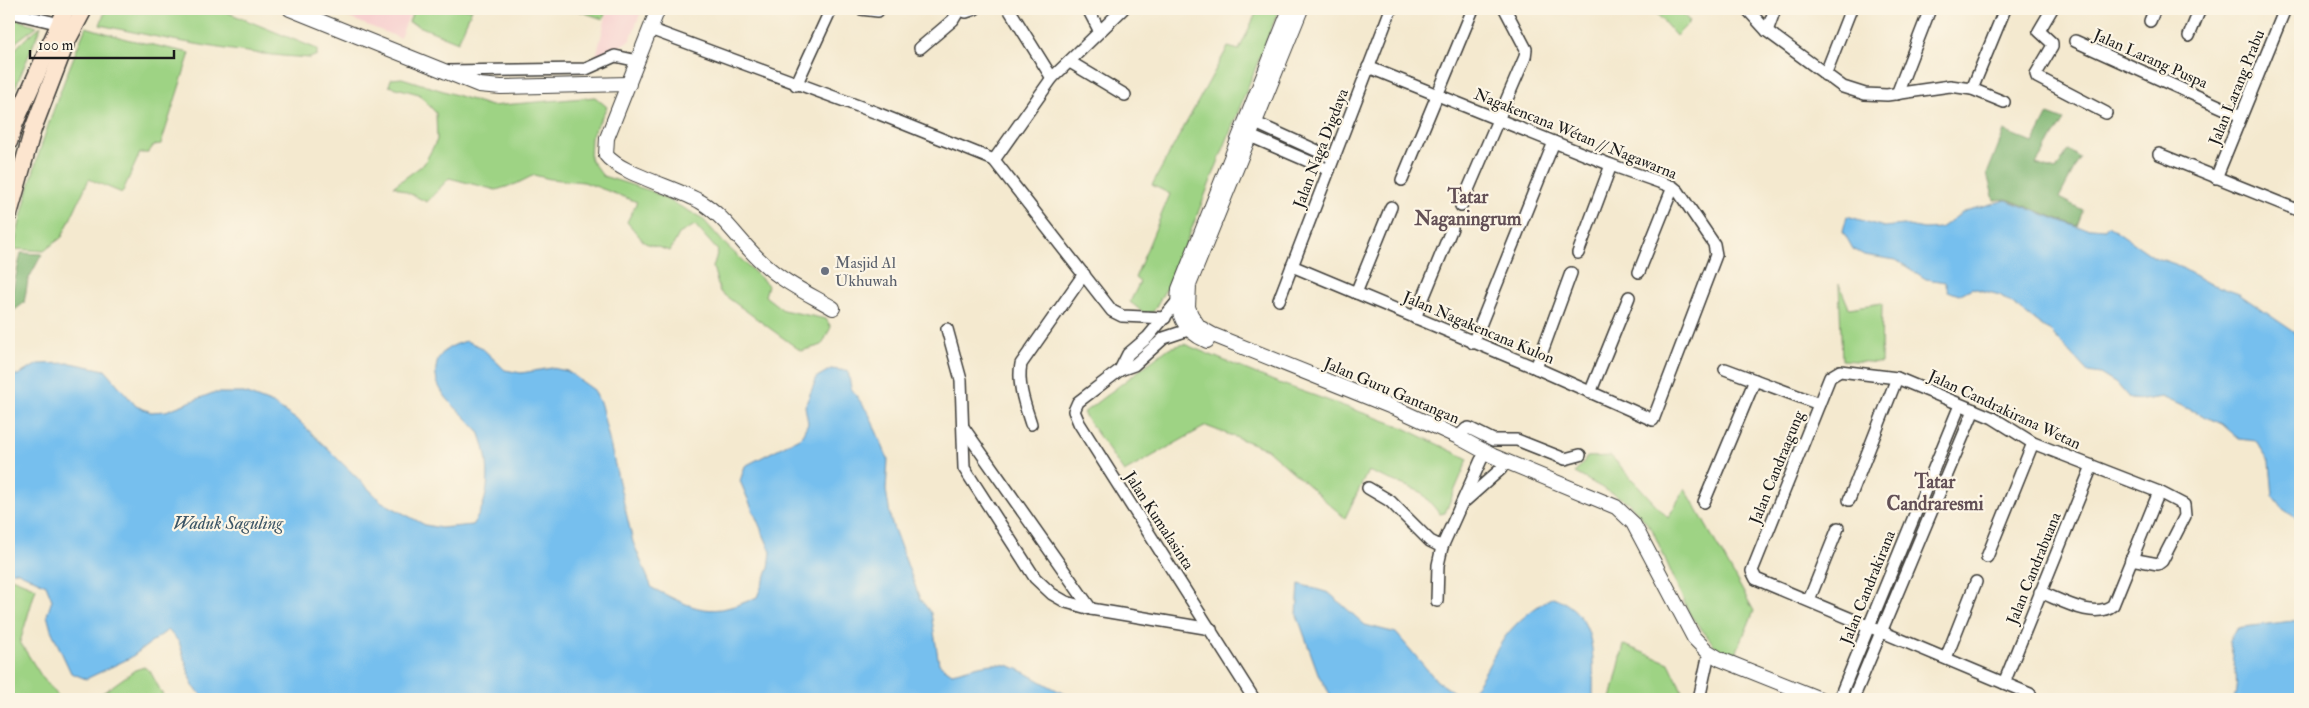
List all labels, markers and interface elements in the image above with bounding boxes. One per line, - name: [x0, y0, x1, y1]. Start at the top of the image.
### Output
- street label: Jalan Larang Puspa: [2089, 24, 2211, 94]
- street label: Jalan Larang Prabu: [2204, 27, 2270, 149]
- scale bar: [30, 28, 174, 60]
- text: 100 m: [38, 36, 74, 55]
- street label: Nagakencana Wétan // Nagawarna: [1471, 84, 1680, 184]
- street label: Jalan Naga Digdaya: [1289, 85, 1354, 212]
- district label: Tatar Naganingrum: [1413, 185, 1522, 232]
- place label: Masjid Al Ukhuwah: [835, 253, 898, 291]
- marker: Masjid Al Ukhuwah: [819, 265, 831, 277]
- street label: Jalan Nagakencana Kulon: [1399, 287, 1557, 370]
- street label: Jalan Guru Gantangan: [1320, 353, 1462, 429]
- street label: Jalan Candrakirana Wetan: [1924, 365, 2084, 455]
- street label: Jalan Candraagung: [1745, 407, 1810, 528]
- street label: Jalan Kumalasinta: [1118, 467, 1199, 574]
- district label: Tatar Candraresmi: [1887, 470, 1983, 516]
- street label: Jalan Candrabuana: [2002, 509, 2067, 629]
- water label: Waduk Saguling: [173, 512, 284, 535]
- street label: Jalan Candrakirana: [1836, 527, 1901, 649]

